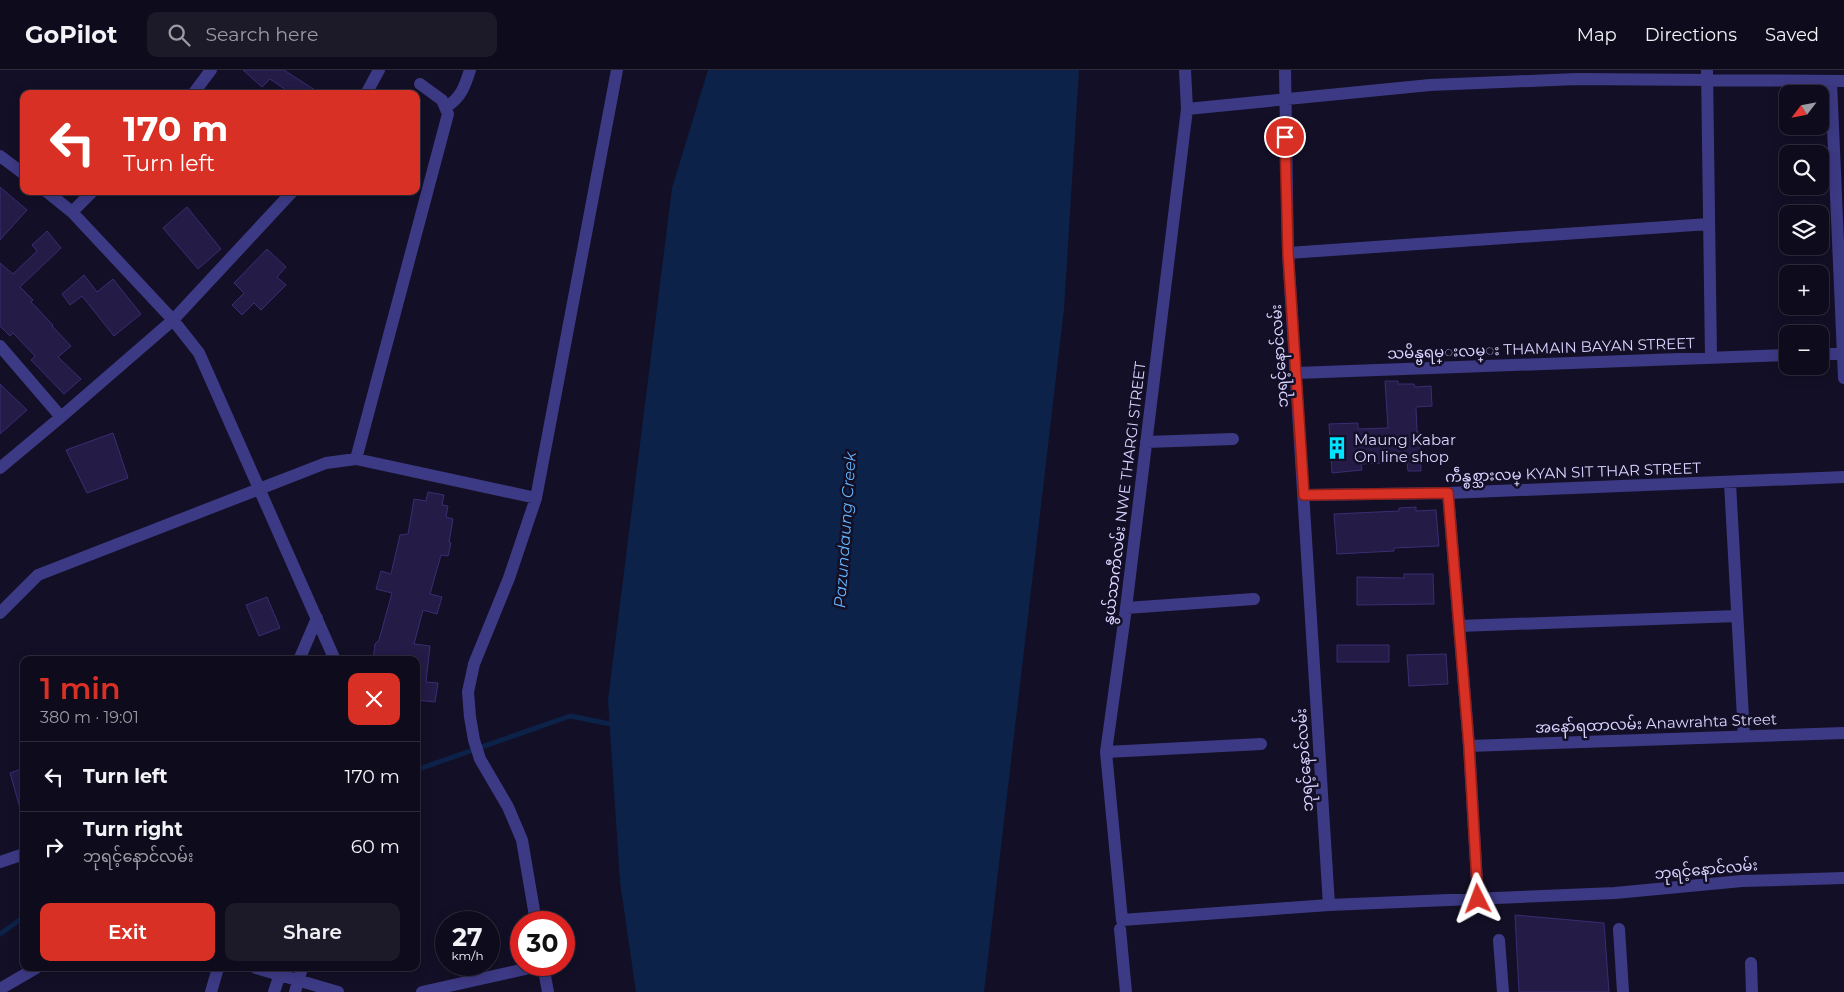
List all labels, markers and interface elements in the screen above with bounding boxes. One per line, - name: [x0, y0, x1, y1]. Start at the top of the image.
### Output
- search box: [147, 12, 497, 57]
- text: GoPilot: [25, 20, 117, 49]
- icon: search: [165, 21, 193, 49]
- text: Search here: [205, 23, 318, 46]
- text: Map: [1577, 24, 1617, 46]
- text: Directions: [1645, 24, 1737, 46]
- text: Saved: [1765, 24, 1819, 46]
- north arrow: [1779, 85, 1829, 135]
- map controls: [1779, 85, 1829, 375]
- text: 170 m: [123, 107, 228, 150]
- icon: left: [40, 110, 105, 175]
- pin: [1264, 116, 1306, 158]
- icon: arrive: [1271, 123, 1299, 151]
- button: search: [1779, 145, 1829, 195]
- text: Turn left: [123, 150, 215, 177]
- button: layers: [1779, 205, 1829, 255]
- button: +: [1779, 265, 1829, 315]
- street label: ဘုရင့်နောင်လမ်း: [1266, 303, 1295, 408]
- button: −: [1779, 325, 1829, 375]
- street label: သမိန္ဗရမ္းလမ္း THAMAIN BAYAN STREET: [1387, 333, 1696, 366]
- street label: နွယ်သာကီလမ်း NWE THARGI STREET: [1098, 360, 1152, 626]
- place label: Maung Kabar On line shop: [1354, 430, 1456, 466]
- building icon: Maung Kabar On line shop: [1324, 435, 1350, 461]
- water label: Pazundaung Creek: [830, 450, 860, 609]
- street label: ကဵန္စစ္သားလမ္ KYAN SIT THAR STREET: [1445, 458, 1702, 489]
- text: 1 min: [40, 670, 121, 707]
- button: close: [348, 673, 400, 725]
- street label: ဘုရင့်နောင်လမ်း: [1291, 707, 1320, 812]
- text: 380 m · 19:01: [40, 708, 139, 727]
- street label: အနော်ရထာလမ်း Anawrahta Street: [1535, 709, 1777, 740]
- icon: left: [40, 763, 68, 791]
- text: Turn left: [83, 765, 168, 788]
- text: 170 m: [345, 765, 400, 788]
- text: Turn right: [83, 818, 183, 841]
- icon: right: [40, 833, 68, 861]
- text: 60 m: [351, 835, 400, 858]
- text: ဘုရင့်နောင်လမ်း: [83, 847, 193, 866]
- street label: ဘုရင့်နောင်လမ်း: [1654, 855, 1759, 886]
- position arrow: [1451, 872, 1503, 924]
- button: Exit: [40, 903, 215, 961]
- button: Share: [225, 903, 400, 961]
- speed limit sign: 30: [510, 911, 575, 976]
- text: 27: [452, 922, 483, 952]
- text: km/h: [451, 948, 484, 963]

